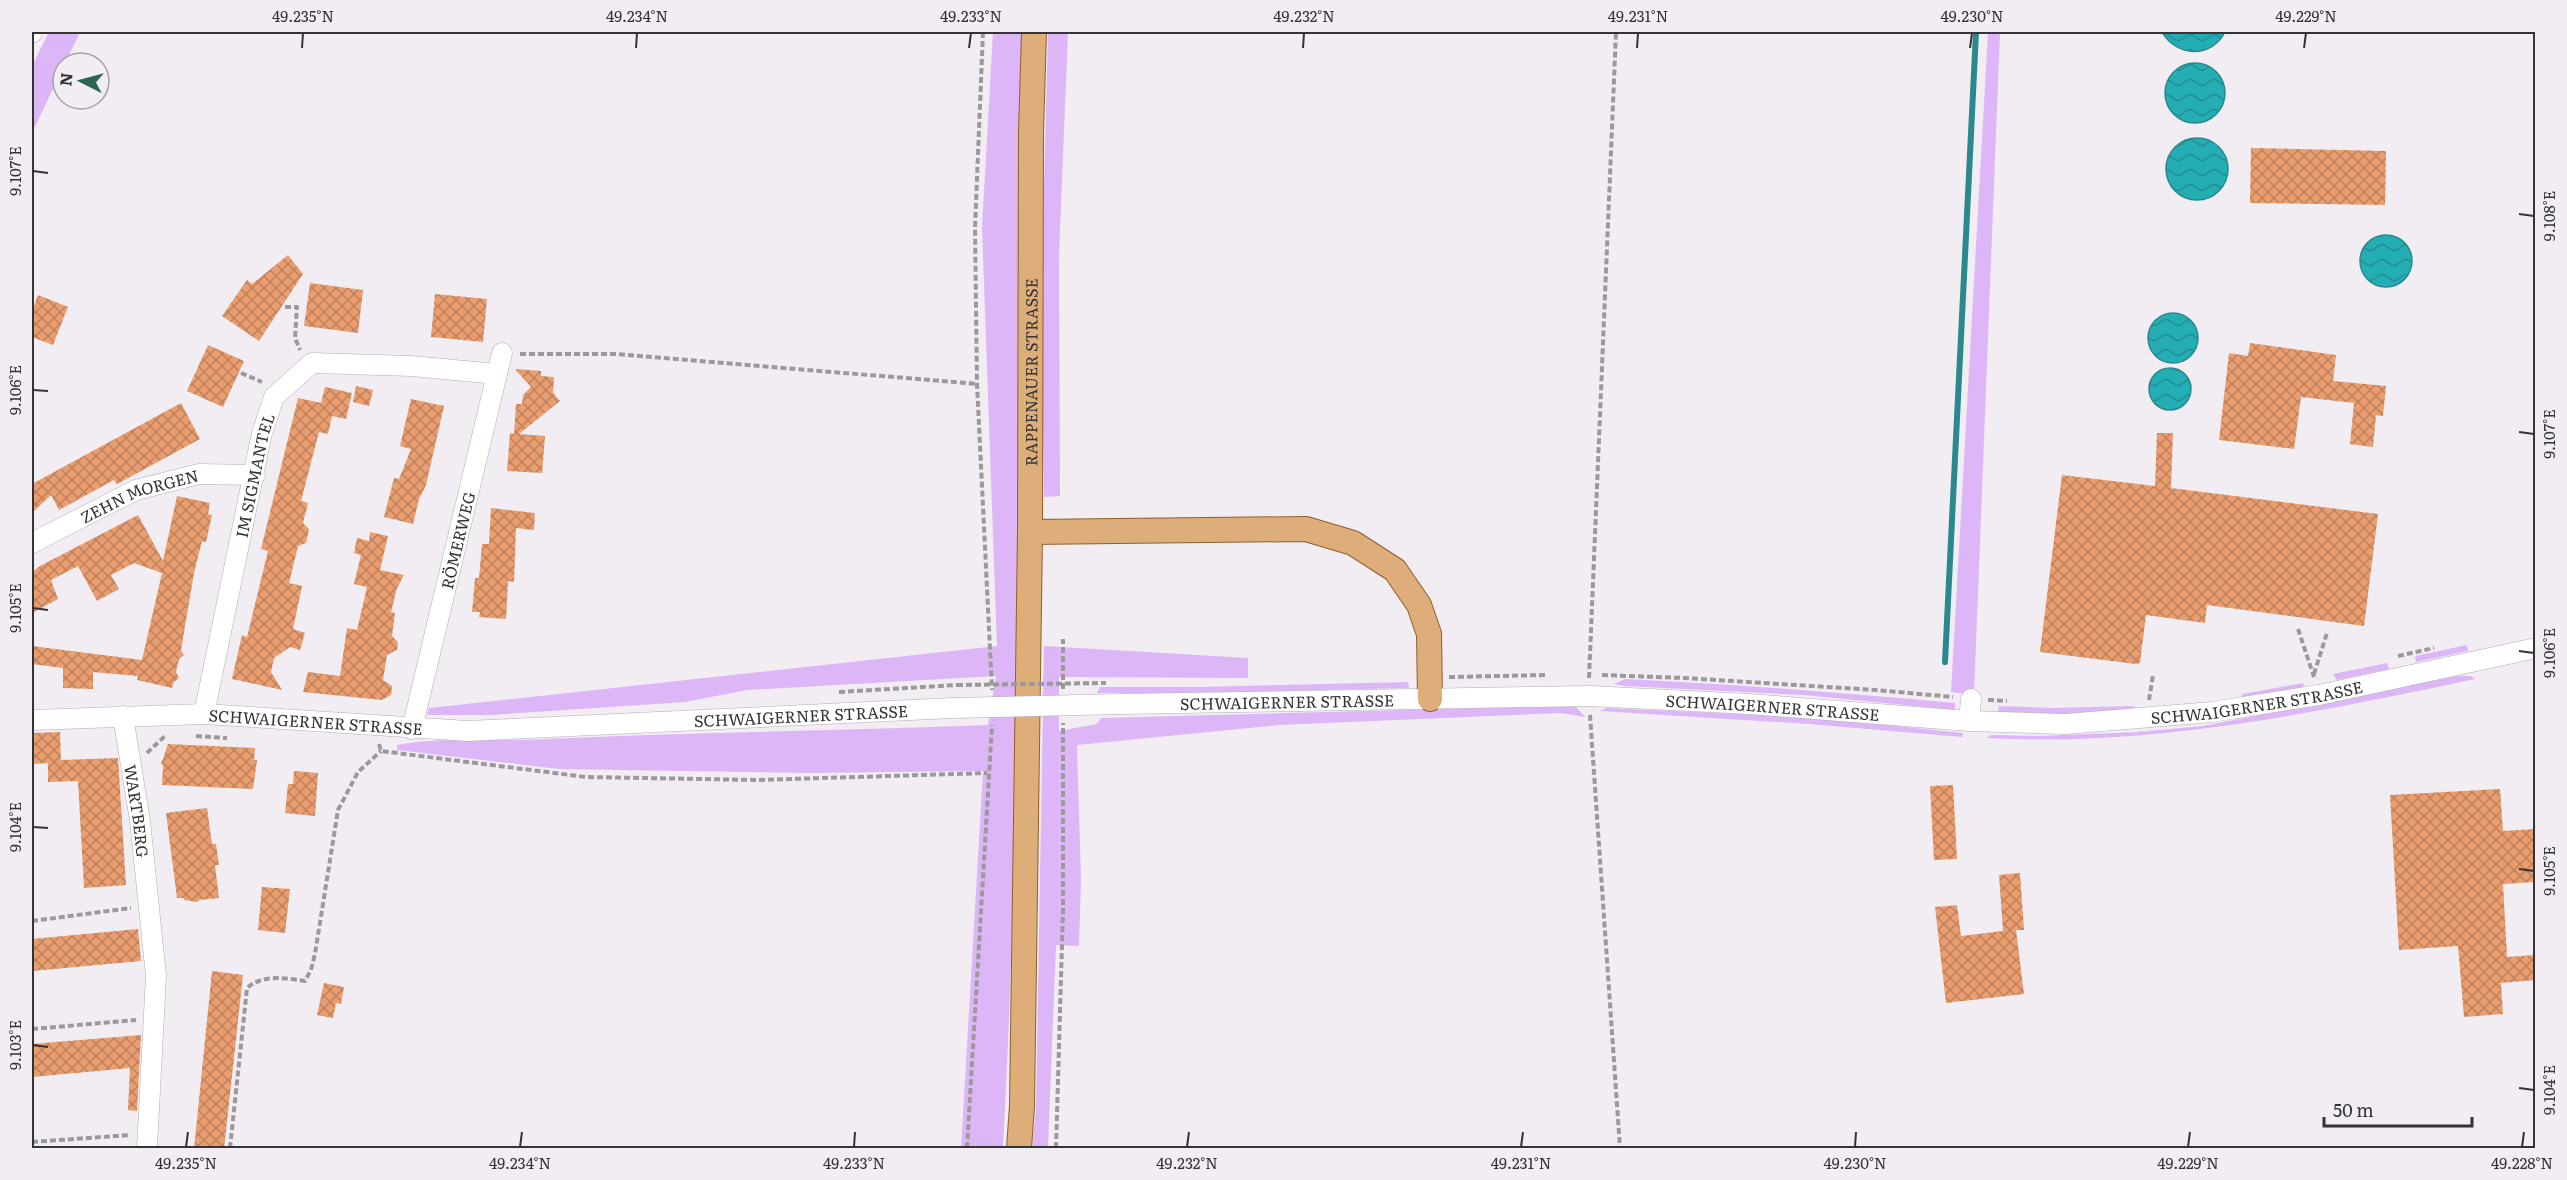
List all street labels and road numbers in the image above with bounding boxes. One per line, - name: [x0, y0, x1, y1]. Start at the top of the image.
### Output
- street label: RAPPENAUER STRASSE: [1018, 278, 1043, 466]
- street label: IM SIGMANTEL: [229, 409, 280, 540]
- street label: ZEHN MORGEN: [76, 463, 201, 529]
- street label: RÖMERWEG: [434, 489, 480, 591]
- street label: SCHWAIGERNER STRASSE: [2150, 674, 2365, 729]
- street label: SCHWAIGERNER STRASSE: [1180, 687, 1394, 715]
- street label: SCHWAIGERNER STRASSE: [1665, 688, 1880, 726]
- street label: SCHWAIGERNER STRASSE: [693, 698, 909, 732]
- street label: SCHWAIGERNER STRASSE: [208, 702, 423, 740]
- street label: WARTBERG: [119, 763, 156, 858]

